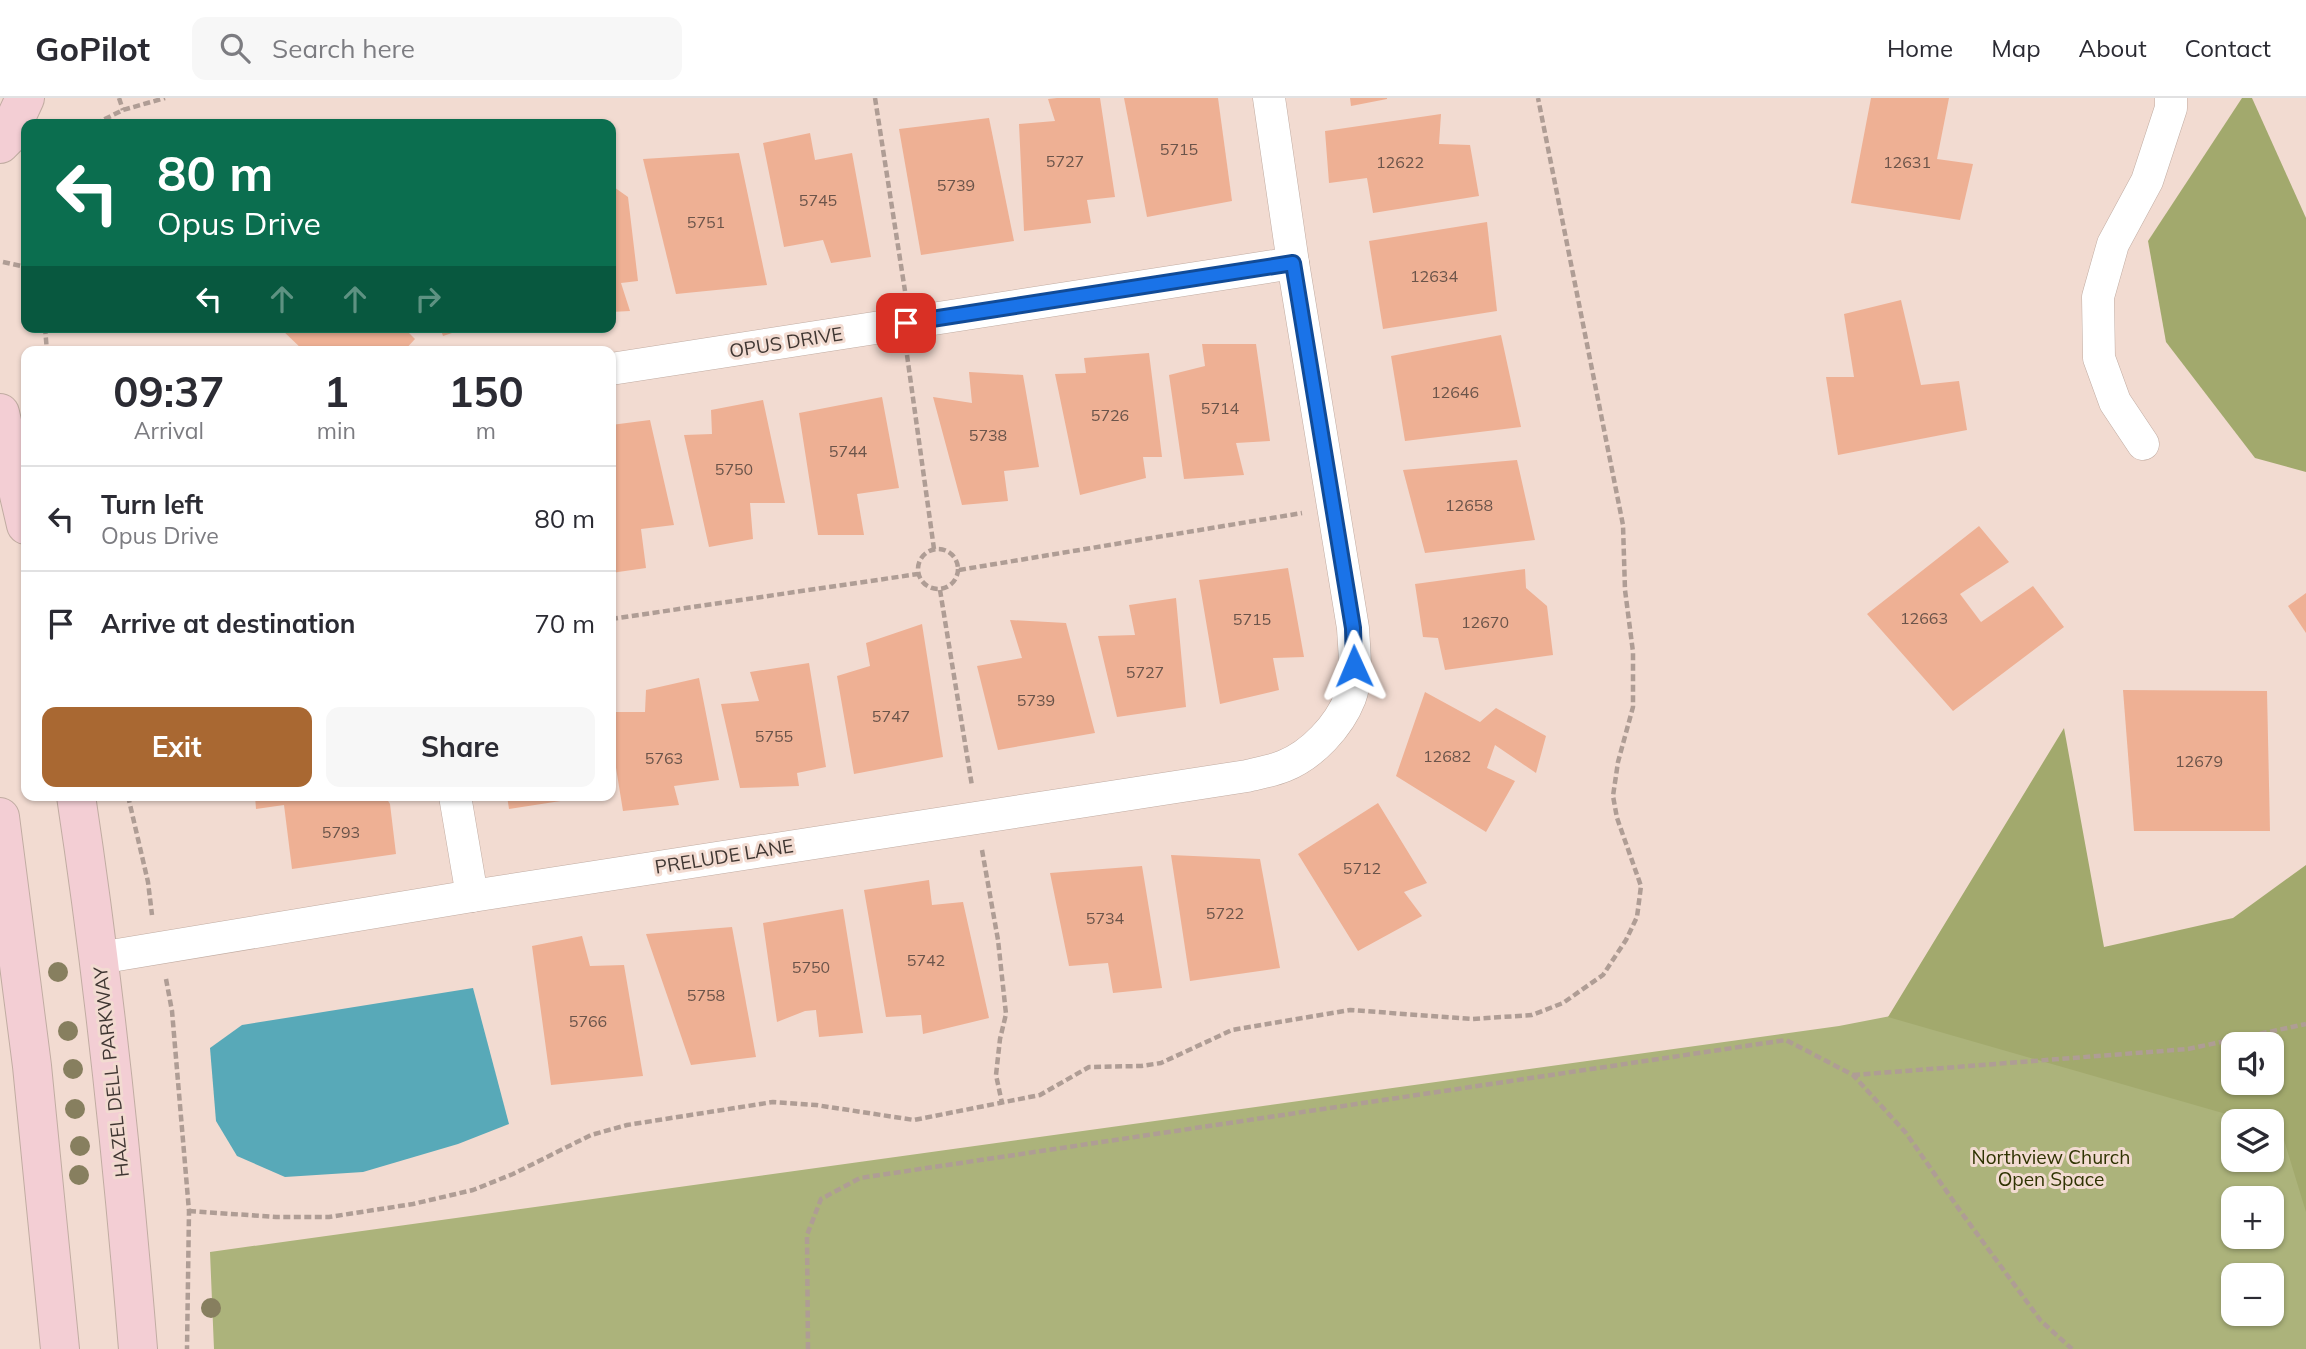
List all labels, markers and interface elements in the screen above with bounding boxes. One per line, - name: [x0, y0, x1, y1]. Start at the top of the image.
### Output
- search box: [192, 17, 682, 80]
- text: GoPilot: [35, 28, 150, 69]
- icon: search: [216, 29, 254, 67]
- text: Search here: [272, 32, 415, 65]
- text: Home: [1887, 33, 1953, 63]
- text: Map: [1991, 33, 2041, 63]
- text: About: [2079, 33, 2147, 63]
- text: Contact: [2185, 33, 2271, 63]
- house number: 5715: [1160, 139, 1198, 159]
- text: 80 m: [157, 142, 273, 203]
- icon: left: [42, 147, 133, 238]
- house number: 5727: [1046, 151, 1084, 171]
- house number: 12622: [1376, 152, 1424, 172]
- house number: 12631: [1883, 152, 1931, 172]
- house number: 5739: [937, 175, 975, 195]
- house number: 5745: [799, 190, 837, 210]
- text: Opus Drive: [157, 203, 321, 243]
- house number: 5751: [687, 212, 725, 232]
- house number: 12634: [1410, 266, 1458, 286]
- icon: left: [190, 280, 228, 318]
- icon: ahead: [263, 280, 301, 318]
- icon: ahead: [336, 280, 374, 318]
- icon: right: [409, 280, 447, 318]
- pin: [876, 293, 936, 353]
- icon: arrive: [887, 304, 925, 342]
- street label: OPUS DRIVE: [728, 321, 844, 363]
- text: 09:37: [113, 365, 224, 418]
- text: 1: [324, 365, 349, 418]
- text: 150: [448, 365, 524, 418]
- house number: 12646: [1431, 382, 1479, 402]
- house number: 5714: [1201, 398, 1240, 418]
- house number: 5726: [1091, 405, 1129, 425]
- text: Arrival: [134, 416, 204, 445]
- text: min: [317, 416, 356, 445]
- text: m: [476, 416, 496, 445]
- house number: 5738: [969, 425, 1007, 445]
- house number: 5744: [829, 441, 868, 461]
- house number: 5750: [715, 459, 753, 479]
- text: Turn left: [101, 488, 203, 521]
- house number: 12658: [1445, 495, 1493, 515]
- icon: left: [42, 500, 80, 538]
- text: 80 m: [534, 502, 595, 535]
- text: Opus Drive: [101, 521, 219, 550]
- icon: arrive: [42, 605, 80, 643]
- text: Arrive at destination: [101, 607, 356, 640]
- text: 70 m: [534, 607, 595, 640]
- house number: 12663: [1900, 608, 1948, 628]
- house number: 5715: [1233, 609, 1271, 629]
- house number: 12670: [1461, 612, 1509, 632]
- position arrow: [1317, 629, 1391, 703]
- house number: 5727: [1126, 662, 1164, 682]
- house number: 5739: [1017, 690, 1055, 710]
- house number: 5747: [872, 706, 910, 726]
- button: Exit: [42, 707, 312, 787]
- button: Share: [326, 707, 595, 787]
- house number: 5755: [755, 726, 793, 746]
- house number: 12682: [1423, 746, 1471, 766]
- house number: 5763: [645, 748, 683, 768]
- house number: 12679: [2175, 751, 2223, 771]
- house number: 5793: [322, 822, 360, 842]
- street label: PRELUDE LANE: [653, 833, 795, 879]
- house number: 5712: [1343, 858, 1381, 878]
- house number: 5722: [1206, 903, 1244, 923]
- house number: 5734: [1086, 908, 1125, 928]
- house number: 5742: [907, 950, 945, 970]
- house number: 5750: [792, 957, 830, 977]
- street label: HAZEL DELL PARKWAY: [88, 965, 134, 1178]
- house number: 5758: [687, 985, 725, 1005]
- house number: 5766: [569, 1011, 607, 1031]
- map controls: [2221, 1032, 2284, 1326]
- button: sound: [2221, 1032, 2284, 1095]
- button: layers: [2221, 1109, 2284, 1172]
- park label: Northview Church Open Space: [1972, 1145, 2130, 1191]
- button: +: [2221, 1186, 2284, 1249]
- button: −: [2221, 1263, 2284, 1326]

